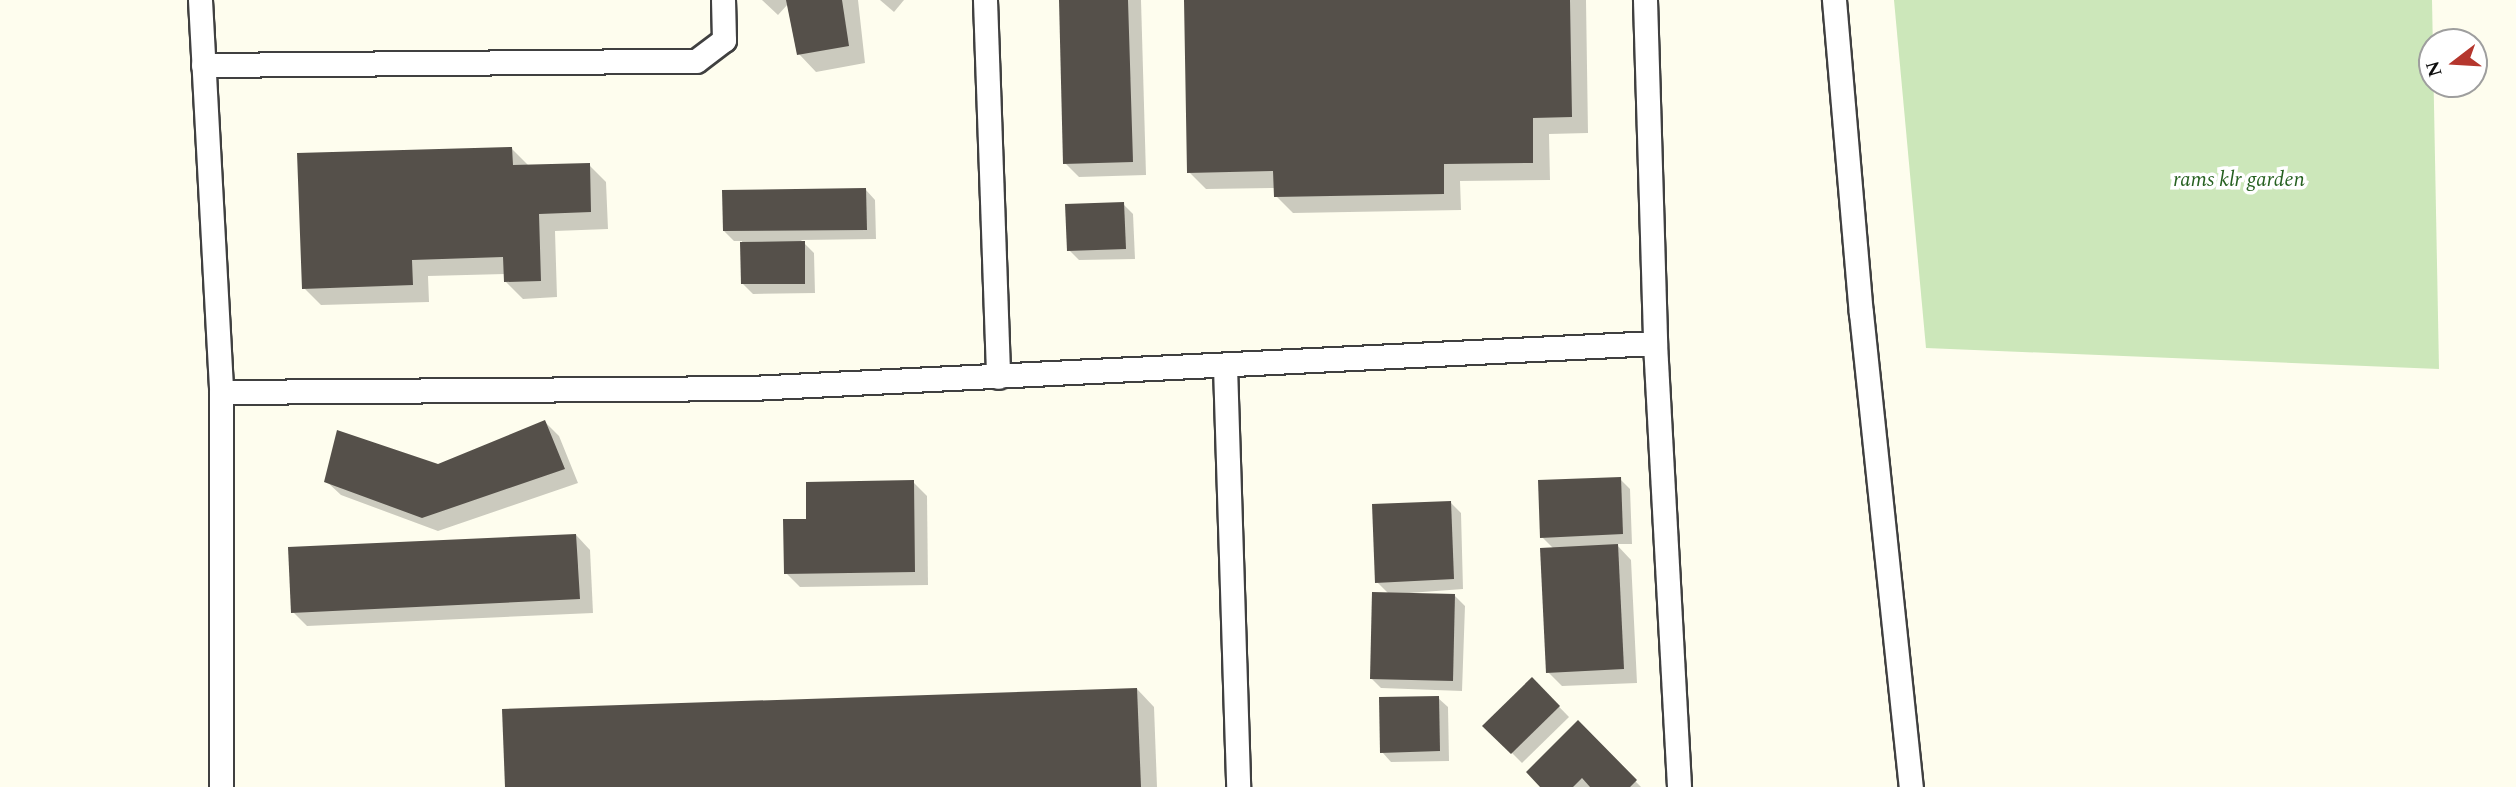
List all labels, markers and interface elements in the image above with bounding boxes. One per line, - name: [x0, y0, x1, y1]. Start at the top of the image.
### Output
- north arrow: [2418, 28, 2488, 98]
- text: N: [2418, 57, 2450, 80]
- park label: rams klr garden: [2173, 167, 2305, 193]

